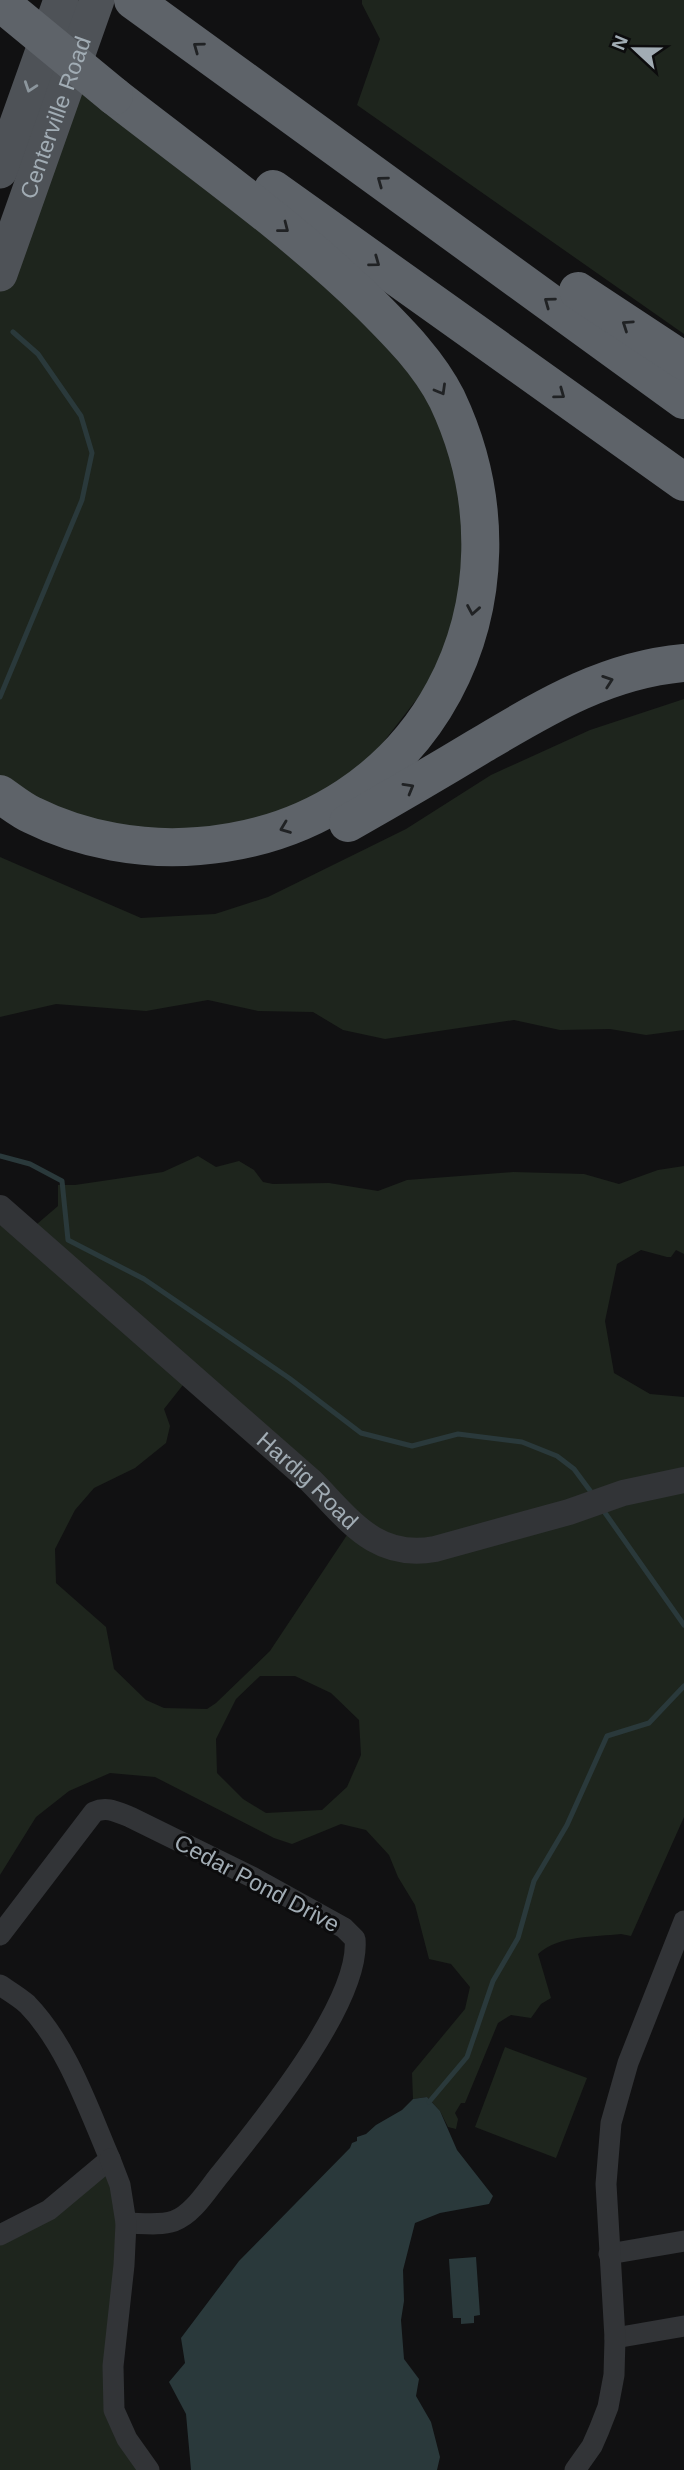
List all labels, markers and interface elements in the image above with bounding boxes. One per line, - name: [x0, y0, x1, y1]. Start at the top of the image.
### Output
- north arrow: [600, 14, 670, 84]
- street label: Centerville Road: [15, 33, 96, 202]
- text: N: [607, 33, 632, 53]
- one-way arrow: [193, 43, 205, 55]
- one-way arrow: [24, 81, 38, 93]
- one-way arrow: [377, 176, 390, 189]
- one-way arrow: [276, 220, 288, 233]
- one-way arrow: [367, 254, 380, 266]
- one-way arrow: [544, 298, 557, 310]
- one-way arrow: [621, 320, 634, 333]
- one-way arrow: [433, 383, 446, 396]
- one-way arrow: [552, 386, 565, 398]
- one-way arrow: [466, 605, 481, 616]
- one-way arrow: [602, 674, 614, 689]
- one-way arrow: [401, 783, 414, 796]
- one-way arrow: [280, 819, 292, 833]
- street label: Hardig Road: [252, 1427, 363, 1535]
- street label: Cedar Pond Drive: [170, 1829, 344, 1937]

